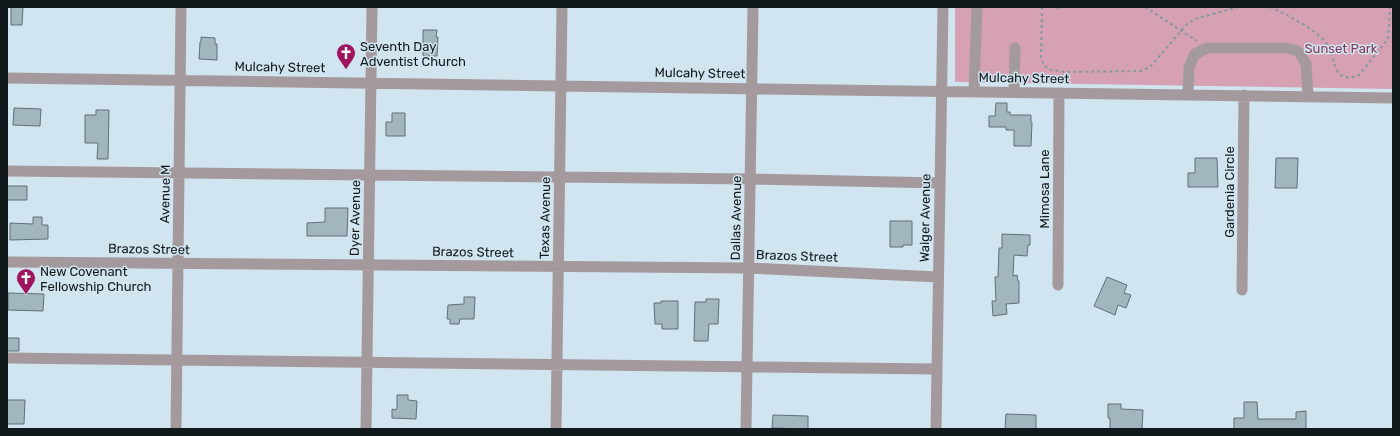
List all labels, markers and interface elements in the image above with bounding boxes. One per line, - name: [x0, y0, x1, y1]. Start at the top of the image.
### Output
- place label: Seventh Day Adventist Church: [360, 39, 466, 69]
- park label: Sunset Park: [1305, 41, 1378, 56]
- church icon: Seventh Day Adventist Church: [335, 42, 357, 70]
- street label: Mulcahy Street: [234, 59, 326, 75]
- street label: Mulcahy Street: [654, 65, 746, 81]
- street label: Mulcahy Street: [978, 70, 1070, 86]
- street label: Gardenia Circle: [1222, 146, 1237, 238]
- street label: Mimosa Lane: [1037, 149, 1052, 229]
- street label: Avenue M: [157, 164, 173, 224]
- street label: Walger Avenue: [917, 174, 934, 262]
- street label: Dallas Avenue: [728, 176, 744, 260]
- street label: Texas Avenue: [537, 177, 553, 259]
- street label: Dyer Avenue: [347, 180, 363, 256]
- street label: Brazos Street: [108, 241, 190, 257]
- street label: Brazos Street: [432, 244, 514, 260]
- street label: Brazos Street: [756, 247, 838, 265]
- place label: New Covenant Fellowship Church: [40, 264, 152, 294]
- church icon: New Covenant Fellowship Church: [15, 267, 37, 295]

